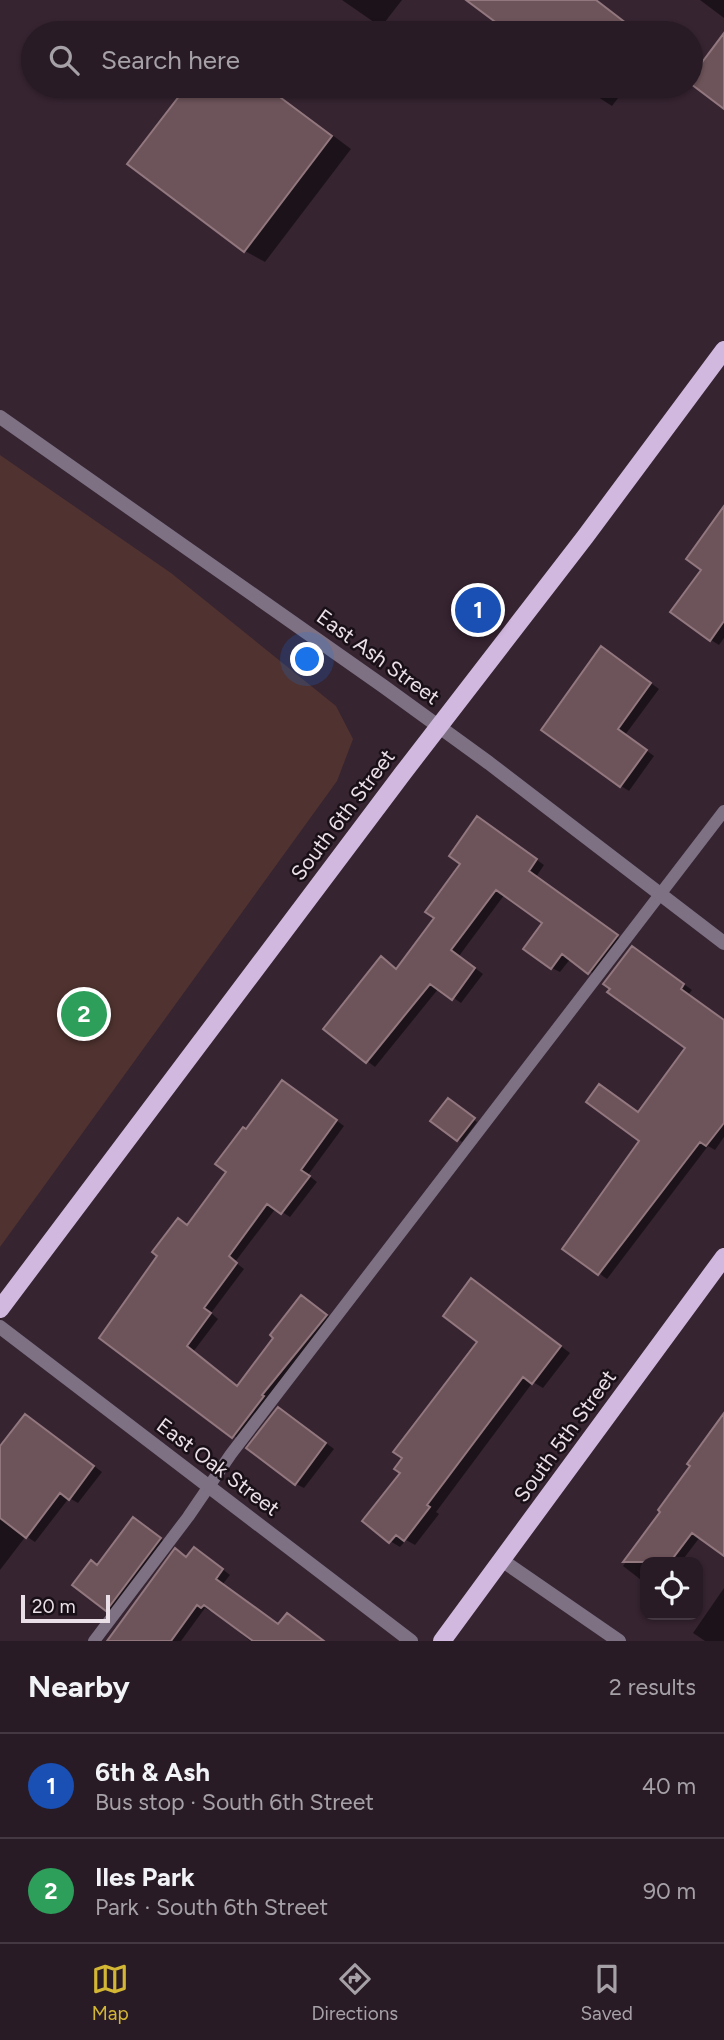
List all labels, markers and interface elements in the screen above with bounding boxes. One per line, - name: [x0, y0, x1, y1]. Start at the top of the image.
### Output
- search box: [21, 21, 703, 98]
- icon: search: [45, 41, 83, 79]
- text: Search here: [101, 44, 240, 76]
- pin: 1: [455, 584, 501, 636]
- street label: East Ash Street: [312, 604, 445, 710]
- your location: [290, 642, 324, 676]
- street label: South 6th Street: [285, 744, 400, 885]
- pin: 2: [61, 988, 107, 1040]
- street label: South 5th Street: [508, 1365, 621, 1507]
- street label: East Oak Street: [152, 1412, 285, 1521]
- map controls: [640, 1557, 703, 1620]
- button: locate: [640, 1557, 703, 1620]
- scale bar: [21, 1592, 110, 1624]
- text: 20 m: [32, 1595, 76, 1618]
- text: Nearby: [28, 1668, 130, 1705]
- text: 2 results: [609, 1673, 696, 1701]
- text: 6th & Ash: [95, 1756, 210, 1788]
- text: 1: [46, 1772, 56, 1800]
- text: 40 m: [642, 1772, 696, 1800]
- text: Bus stop · South 6th Street: [95, 1788, 374, 1816]
- text: Iles Park: [95, 1861, 195, 1893]
- text: 2: [44, 1877, 58, 1905]
- text: 90 m: [643, 1877, 696, 1905]
- text: Park · South 6th Street: [95, 1893, 328, 1921]
- tab: Map: [91, 1960, 129, 2025]
- tab: Directions: [311, 1960, 398, 2025]
- tab: Saved: [580, 1960, 633, 2025]

